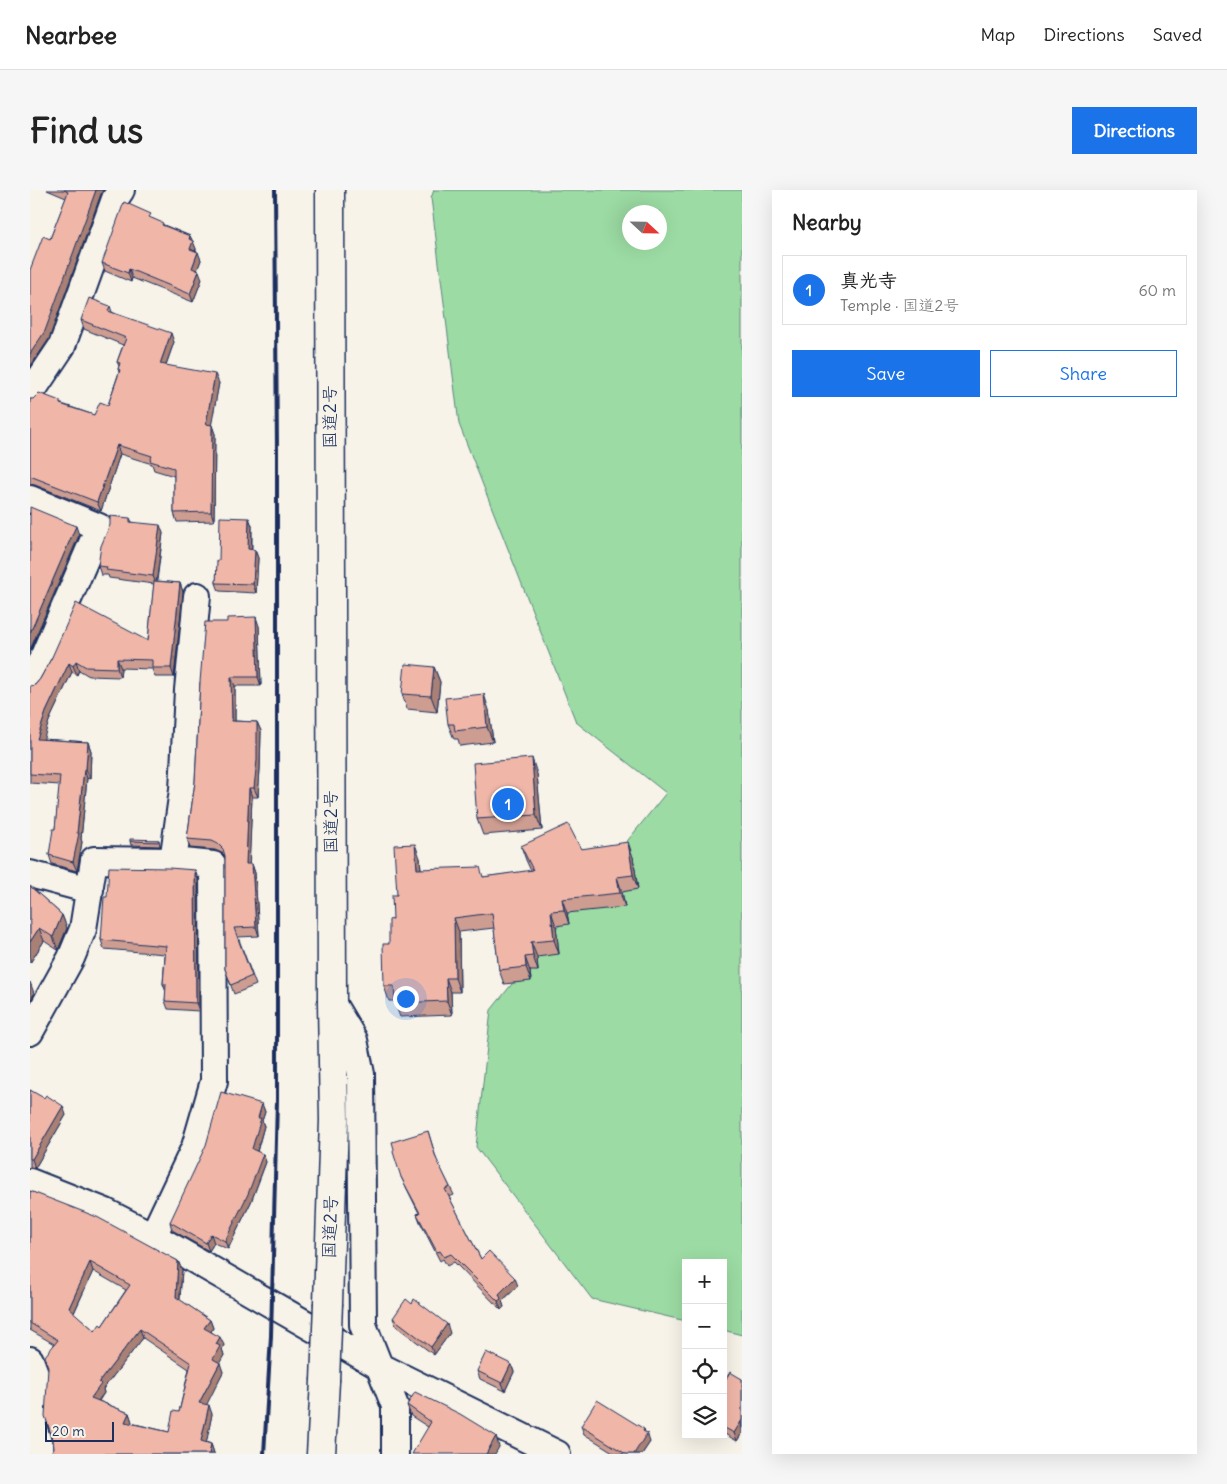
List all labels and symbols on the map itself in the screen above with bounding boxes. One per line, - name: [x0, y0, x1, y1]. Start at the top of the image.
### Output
- north arrow: [622, 205, 667, 250]
- street label: 国道2号: [318, 385, 341, 449]
- pin: 1: [492, 785, 524, 823]
- street label: 国道2号: [319, 790, 342, 854]
- your location: [393, 986, 419, 1012]
- street label: 国道2号: [317, 1195, 342, 1259]
- scale bar: [45, 1419, 114, 1442]

